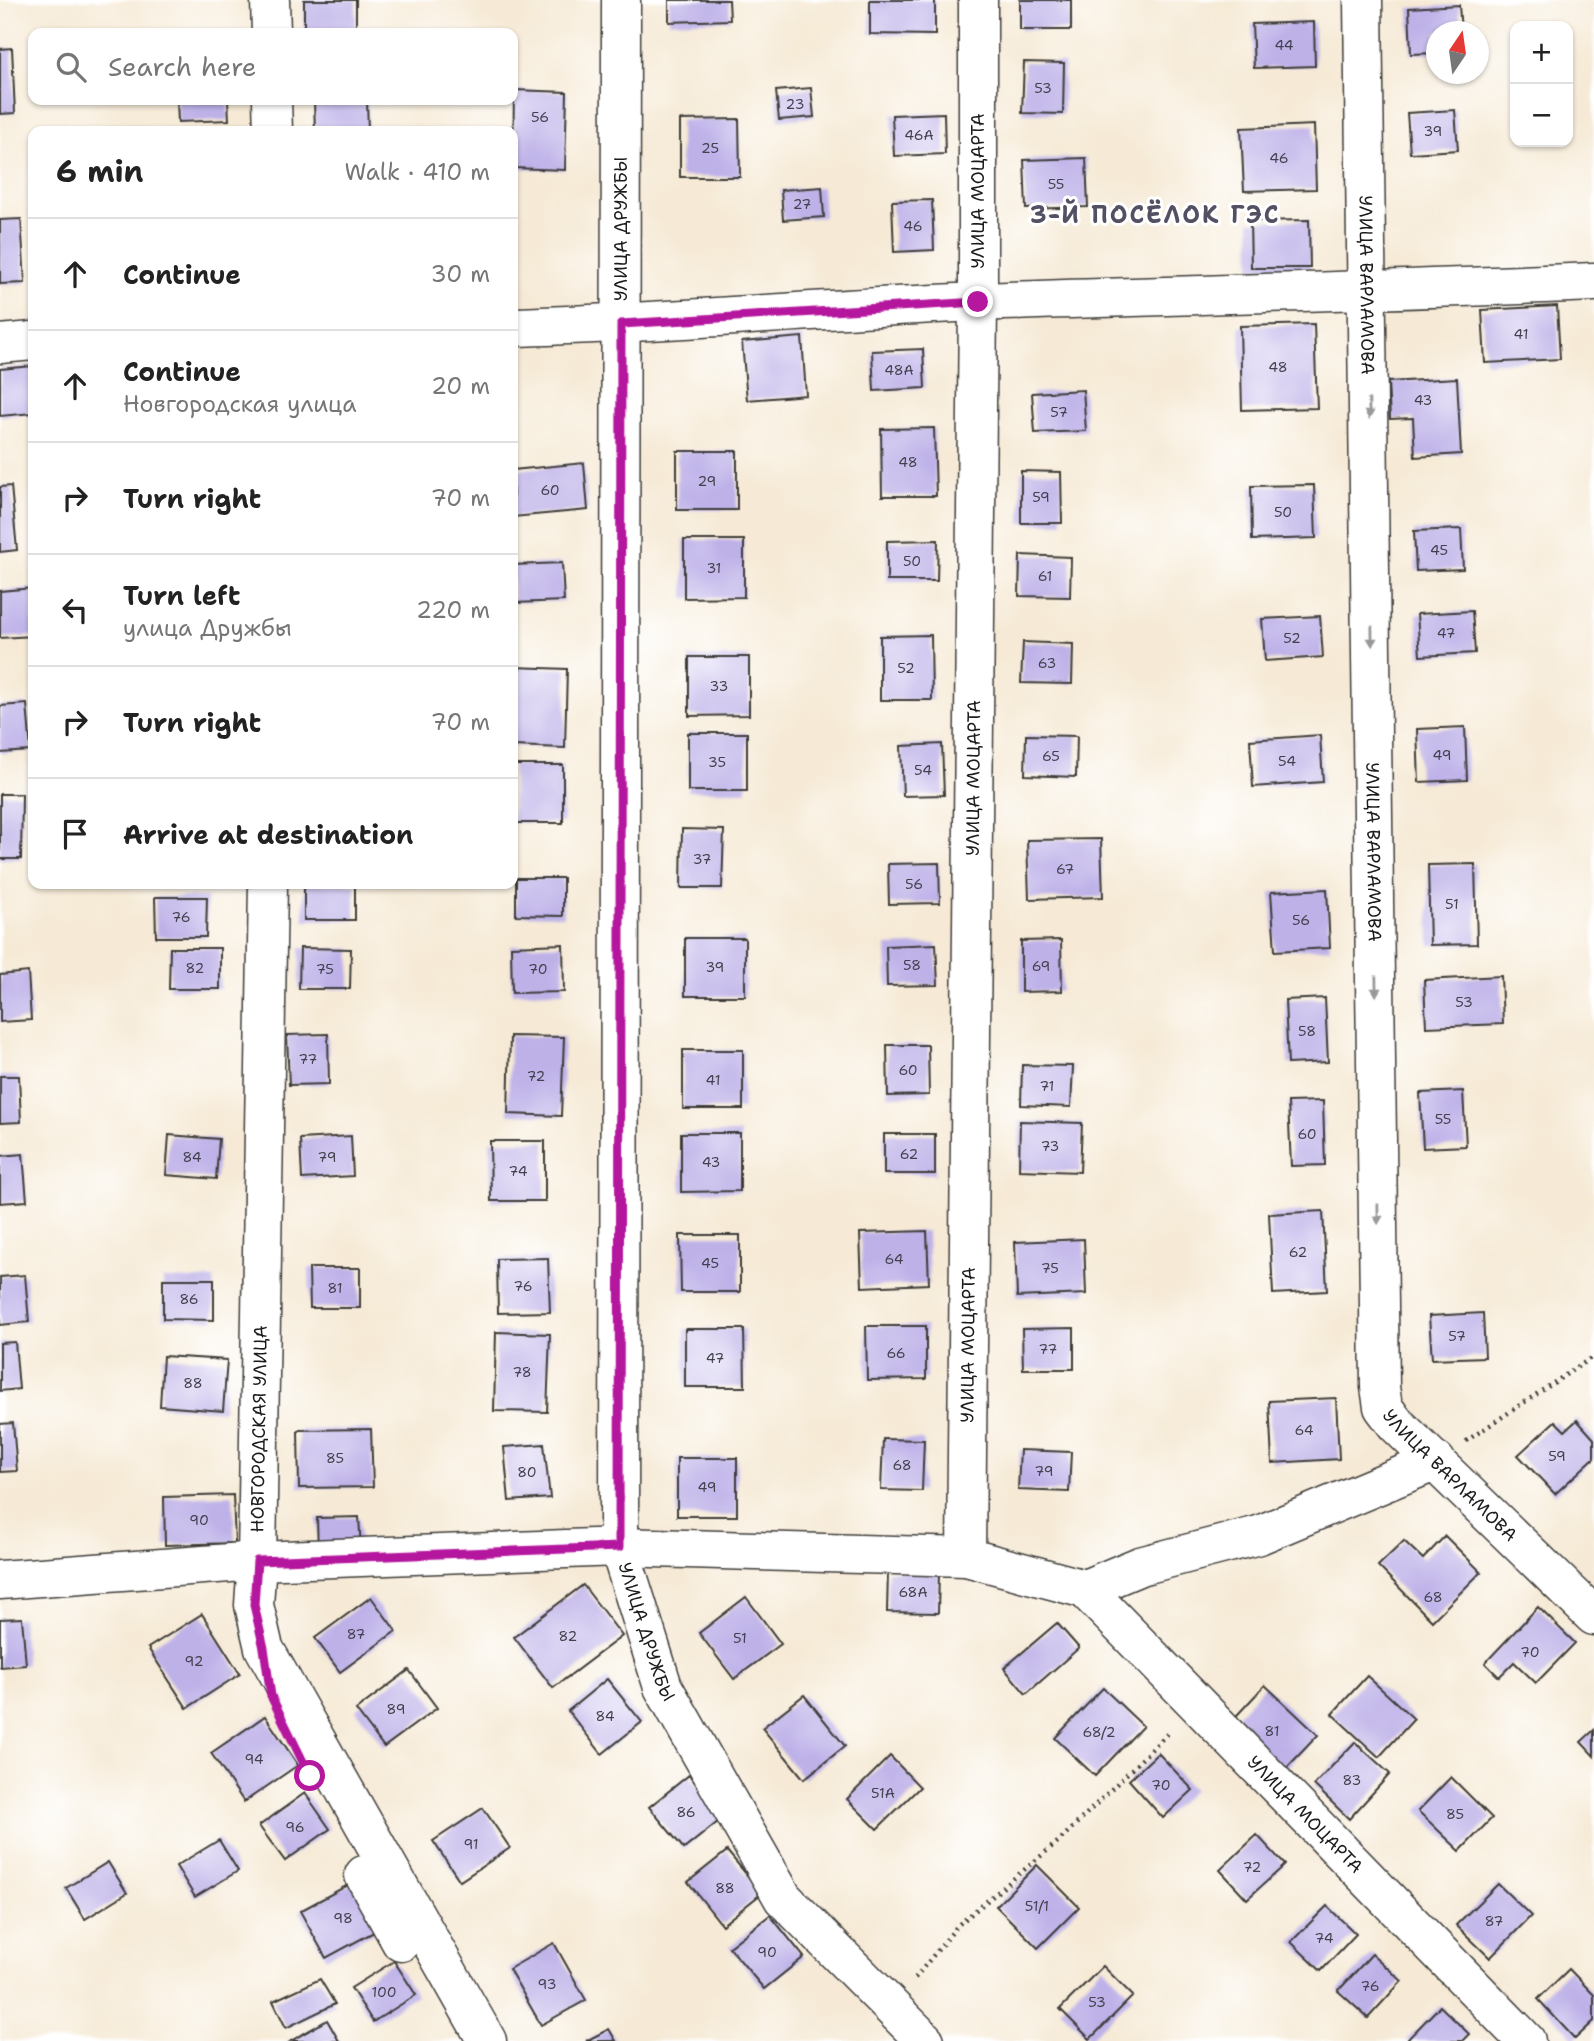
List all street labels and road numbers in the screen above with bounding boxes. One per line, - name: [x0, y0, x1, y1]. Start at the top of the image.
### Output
- street label: УЛИЦА МОЦАРТА: [966, 113, 990, 269]
- street label: УЛИЦА ДРУЖБЫ: [609, 157, 633, 301]
- street label: УЛИЦА ВАРЛАМОВА: [1353, 195, 1380, 375]
- street label: УЛИЦА МОЦАРТА: [961, 700, 986, 856]
- street label: УЛИЦА ВАРЛАМОВА: [1360, 762, 1387, 942]
- street label: УЛИЦА МОЦАРТА: [955, 1267, 981, 1423]
- street label: НОВГОРОДСКАЯ УЛИЦА: [245, 1325, 273, 1533]
- street label: УЛИЦА ВАРЛАМОВА: [1377, 1404, 1522, 1547]
- street label: УЛИЦА ДРУЖБЫ: [613, 1559, 681, 1706]
- street label: УЛИЦА МОЦАРТА: [1242, 1750, 1368, 1879]

